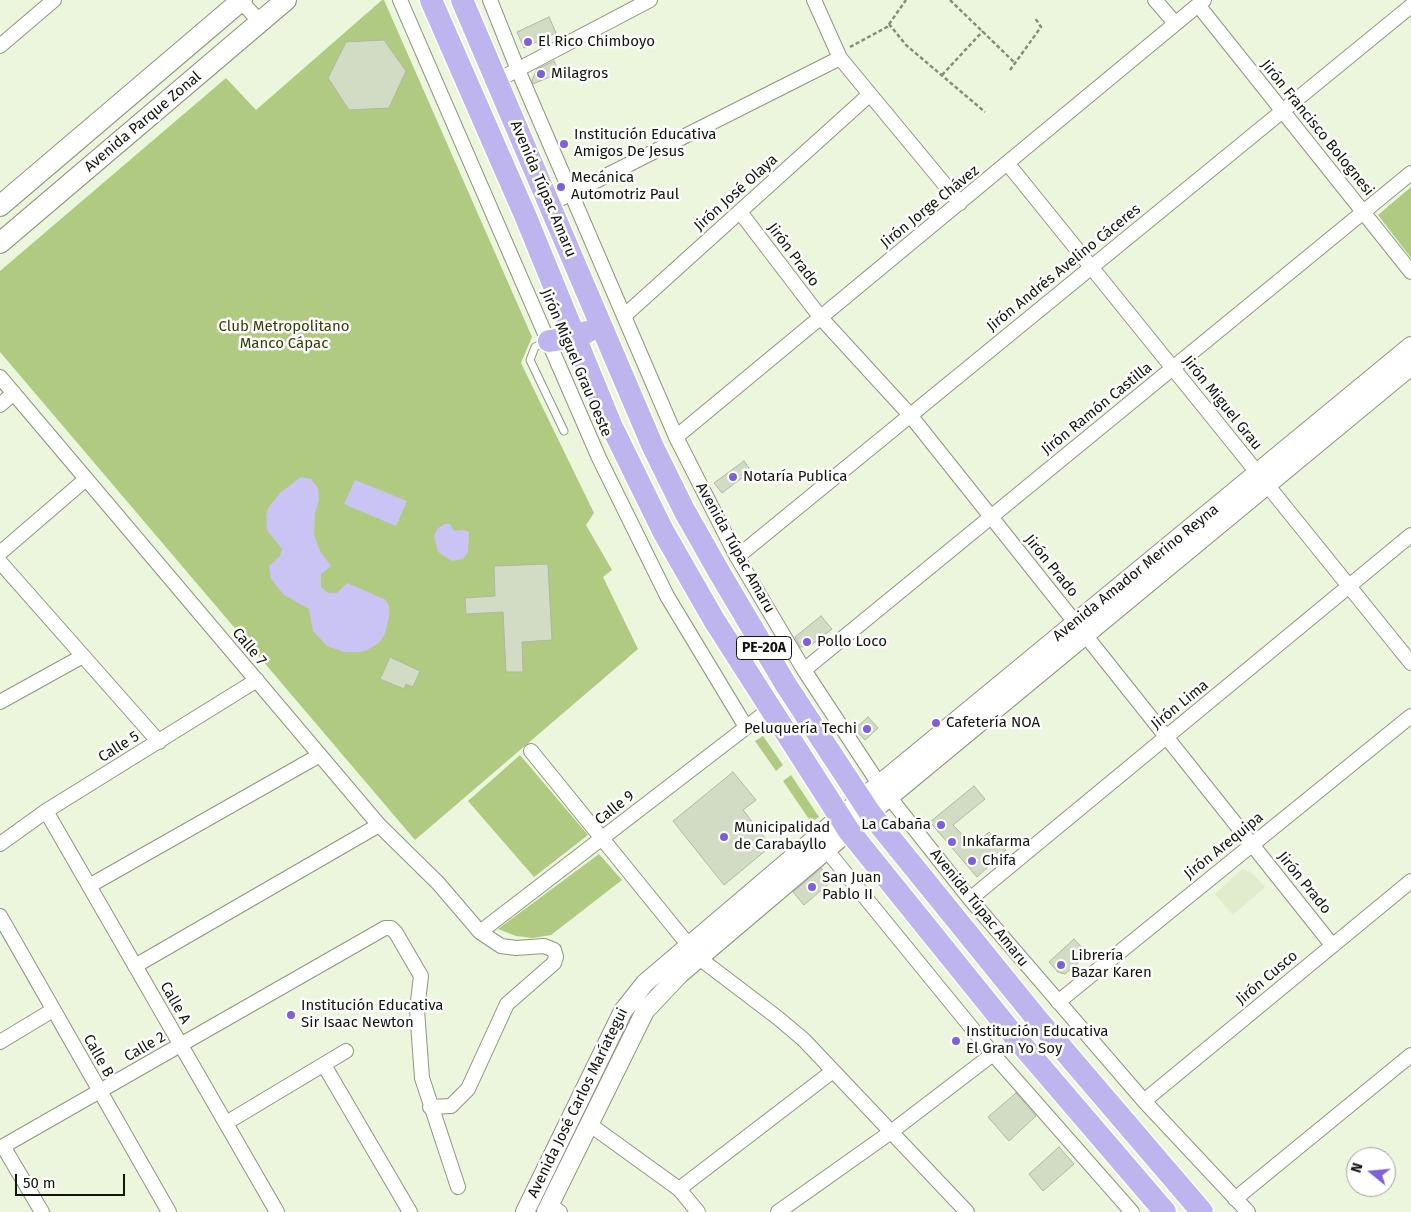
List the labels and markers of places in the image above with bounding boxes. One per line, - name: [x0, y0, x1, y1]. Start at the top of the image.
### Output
- place label: El Rico Chimboyo: [538, 33, 655, 51]
- marker: El Rico Chimboyo: [522, 36, 534, 48]
- place label: Milagros: [551, 65, 608, 83]
- marker: Milagros: [535, 68, 547, 80]
- place label: Institución Educativa Amigos De Jesus: [574, 126, 716, 161]
- marker: Institución Educativa Amigos De Jesus: [558, 138, 570, 150]
- place label: Mecánica Automotriz Paul: [571, 169, 679, 204]
- marker: Mecánica Automotriz Paul: [555, 181, 567, 193]
- place label: Notaría Publica: [743, 468, 847, 486]
- marker: Notaría Publica: [727, 471, 739, 483]
- place label: Pollo Loco: [817, 633, 887, 651]
- marker: Pollo Loco: [801, 636, 813, 648]
- place label: Cafetería NOA: [946, 714, 1040, 732]
- marker: Cafetería NOA: [930, 717, 942, 729]
- place label: Peluquería Techi: [744, 720, 857, 738]
- marker: Peluquería Techi: [861, 723, 873, 735]
- place label: La Cabaña: [861, 816, 931, 834]
- place label: Municipalidad de Carabayllo: [734, 819, 830, 854]
- marker: La Cabaña: [935, 819, 947, 831]
- marker: Municipalidad de Carabayllo: [718, 831, 730, 843]
- place label: Inkafarma: [962, 833, 1030, 851]
- marker: Inkafarma: [946, 836, 958, 848]
- place label: Chifa: [982, 852, 1016, 870]
- marker: Chifa: [966, 855, 978, 867]
- place label: San Juan Pablo II: [822, 869, 881, 904]
- marker: San Juan Pablo II: [806, 881, 818, 893]
- place label: Librería Bazar Karen: [1071, 947, 1152, 982]
- marker: Librería Bazar Karen: [1055, 959, 1067, 971]
- place label: Institución Educativa Sir Isaac Newton: [301, 997, 443, 1032]
- marker: Institución Educativa Sir Isaac Newton: [285, 1009, 297, 1021]
- place label: Institución Educativa El Gran Yo Soy: [966, 1023, 1108, 1058]
- marker: Institución Educativa El Gran Yo Soy: [950, 1035, 962, 1047]

